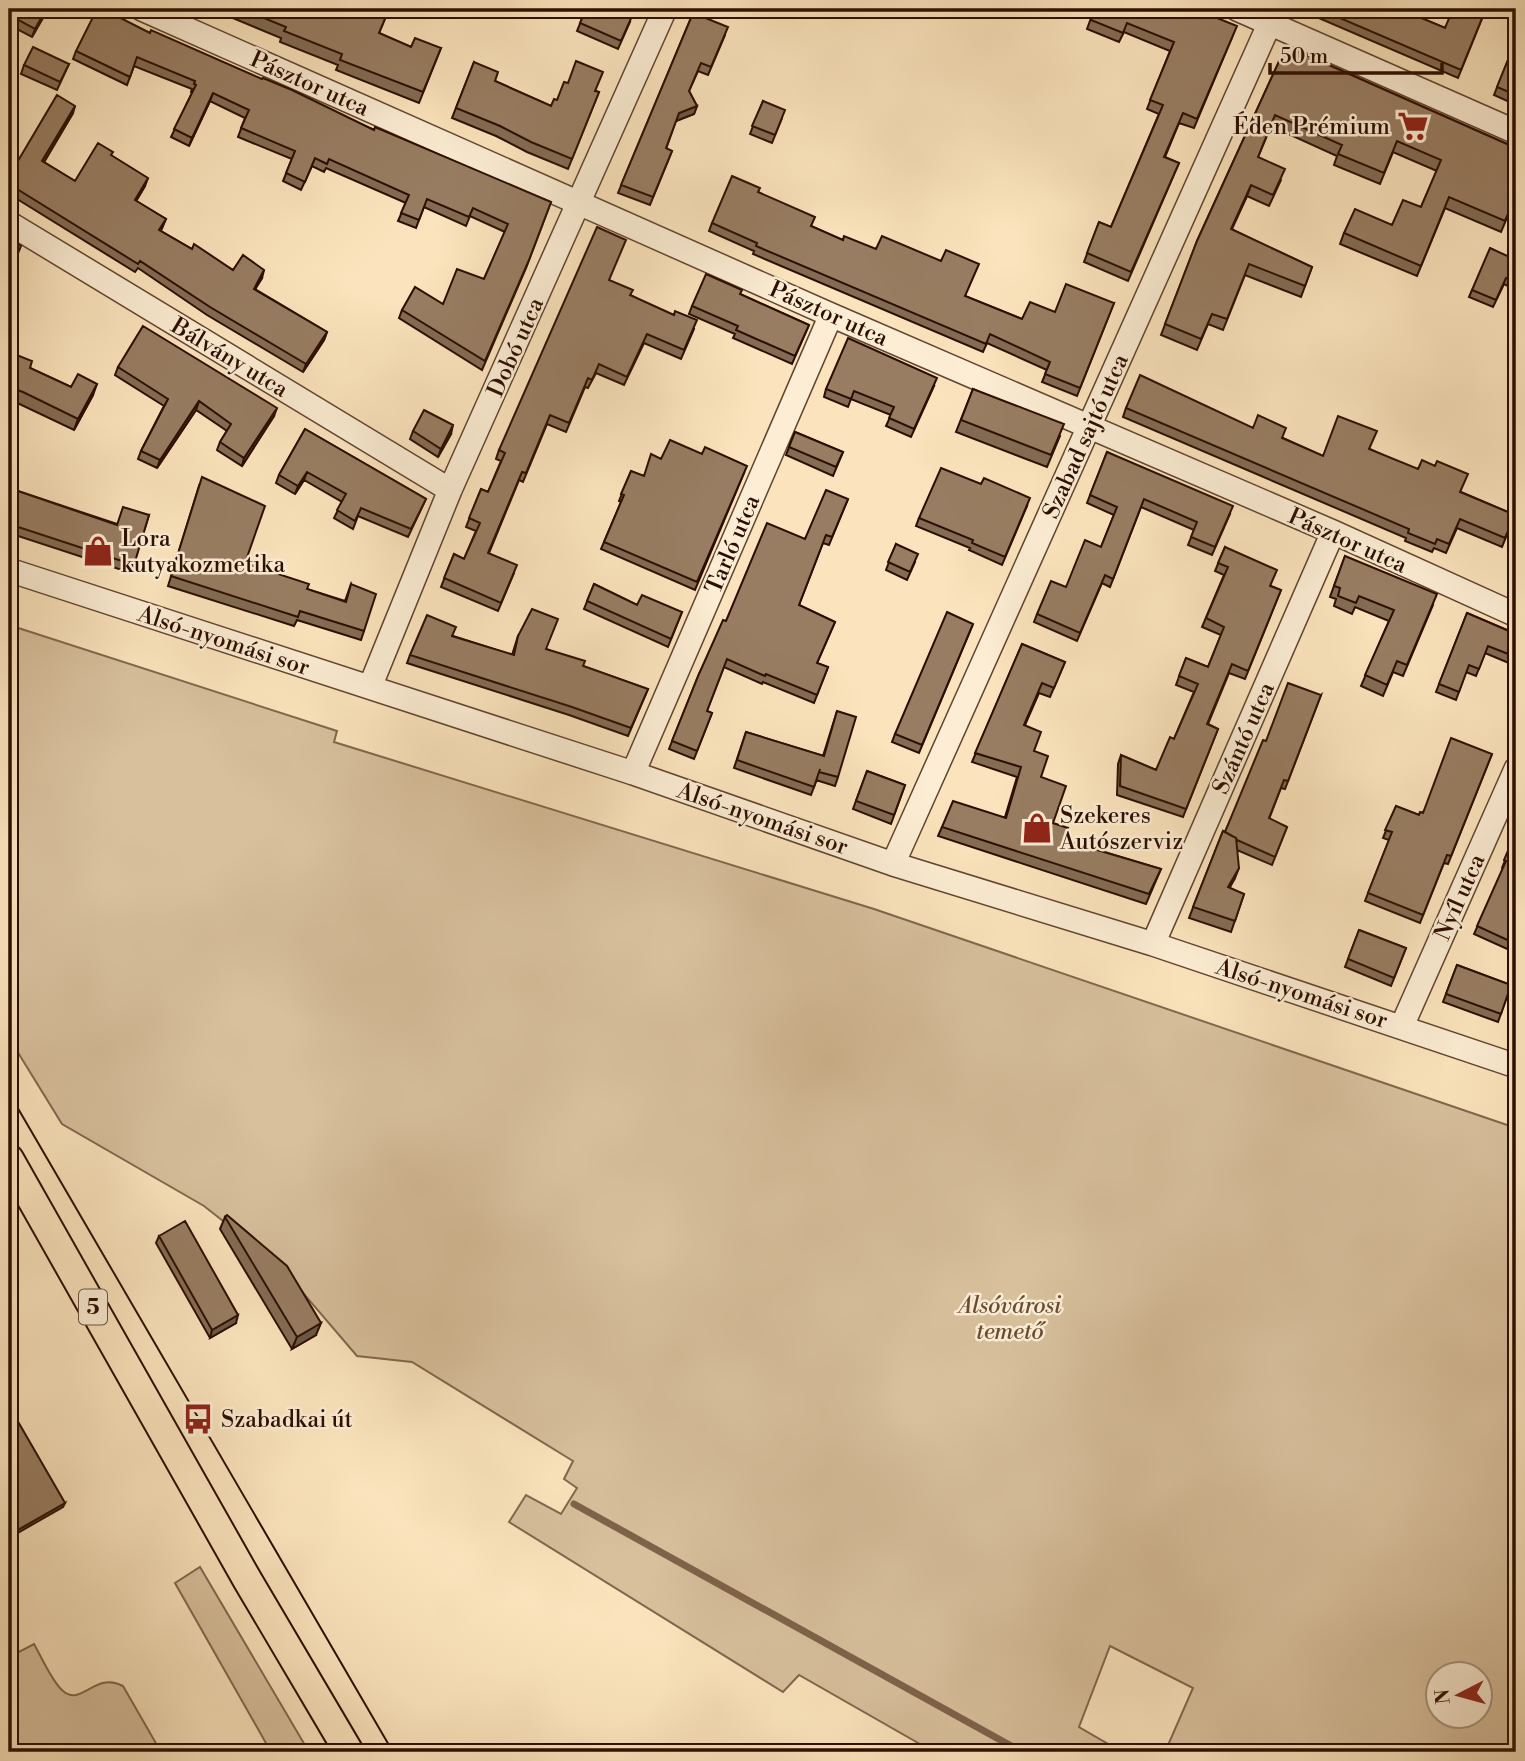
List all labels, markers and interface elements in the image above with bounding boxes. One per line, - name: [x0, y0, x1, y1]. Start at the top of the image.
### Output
- scale bar: [1270, 32, 1441, 76]
- text: 50 m: [1280, 44, 1328, 70]
- street label: Pásztor utca: [246, 45, 374, 123]
- supermarket icon: Éden Prémium: [1396, 109, 1430, 143]
- place label: Éden Prémium: [1233, 111, 1390, 141]
- street label: Pásztor utca: [765, 275, 893, 353]
- street label: Dobó utca: [482, 293, 550, 401]
- street label: Bálvány utca: [165, 311, 293, 404]
- street label: Szabad sajtó utca: [1037, 349, 1135, 523]
- street label: Tarló utca: [700, 490, 766, 598]
- street label: Pásztor utca: [1284, 502, 1412, 580]
- place label: Lora kutyakozmetika: [121, 525, 286, 579]
- shop icon: Lora kutyakozmetika: [81, 534, 115, 568]
- street label: Alsó-nyomási sor: [133, 600, 313, 682]
- street label: Szántó utca: [1207, 678, 1281, 799]
- street label: Alsó-nyomási sor: [673, 776, 852, 861]
- place label: Szekeres Autószerviz: [1059, 802, 1183, 856]
- shop icon: Szekeres Autószerviz: [1020, 811, 1054, 845]
- street label: Nyíl utca: [1428, 850, 1491, 945]
- street label: Alsó-nyomási sor: [1211, 953, 1391, 1035]
- road number: 5: [79, 1290, 107, 1324]
- park label: Alsóvárosi temető: [956, 1292, 1062, 1346]
- bus stop icon: Szabadkai út: [181, 1402, 215, 1436]
- place label: Szabadkai út: [221, 1406, 353, 1434]
- north arrow: [1424, 1660, 1494, 1730]
- text: N: [1430, 1688, 1456, 1705]

